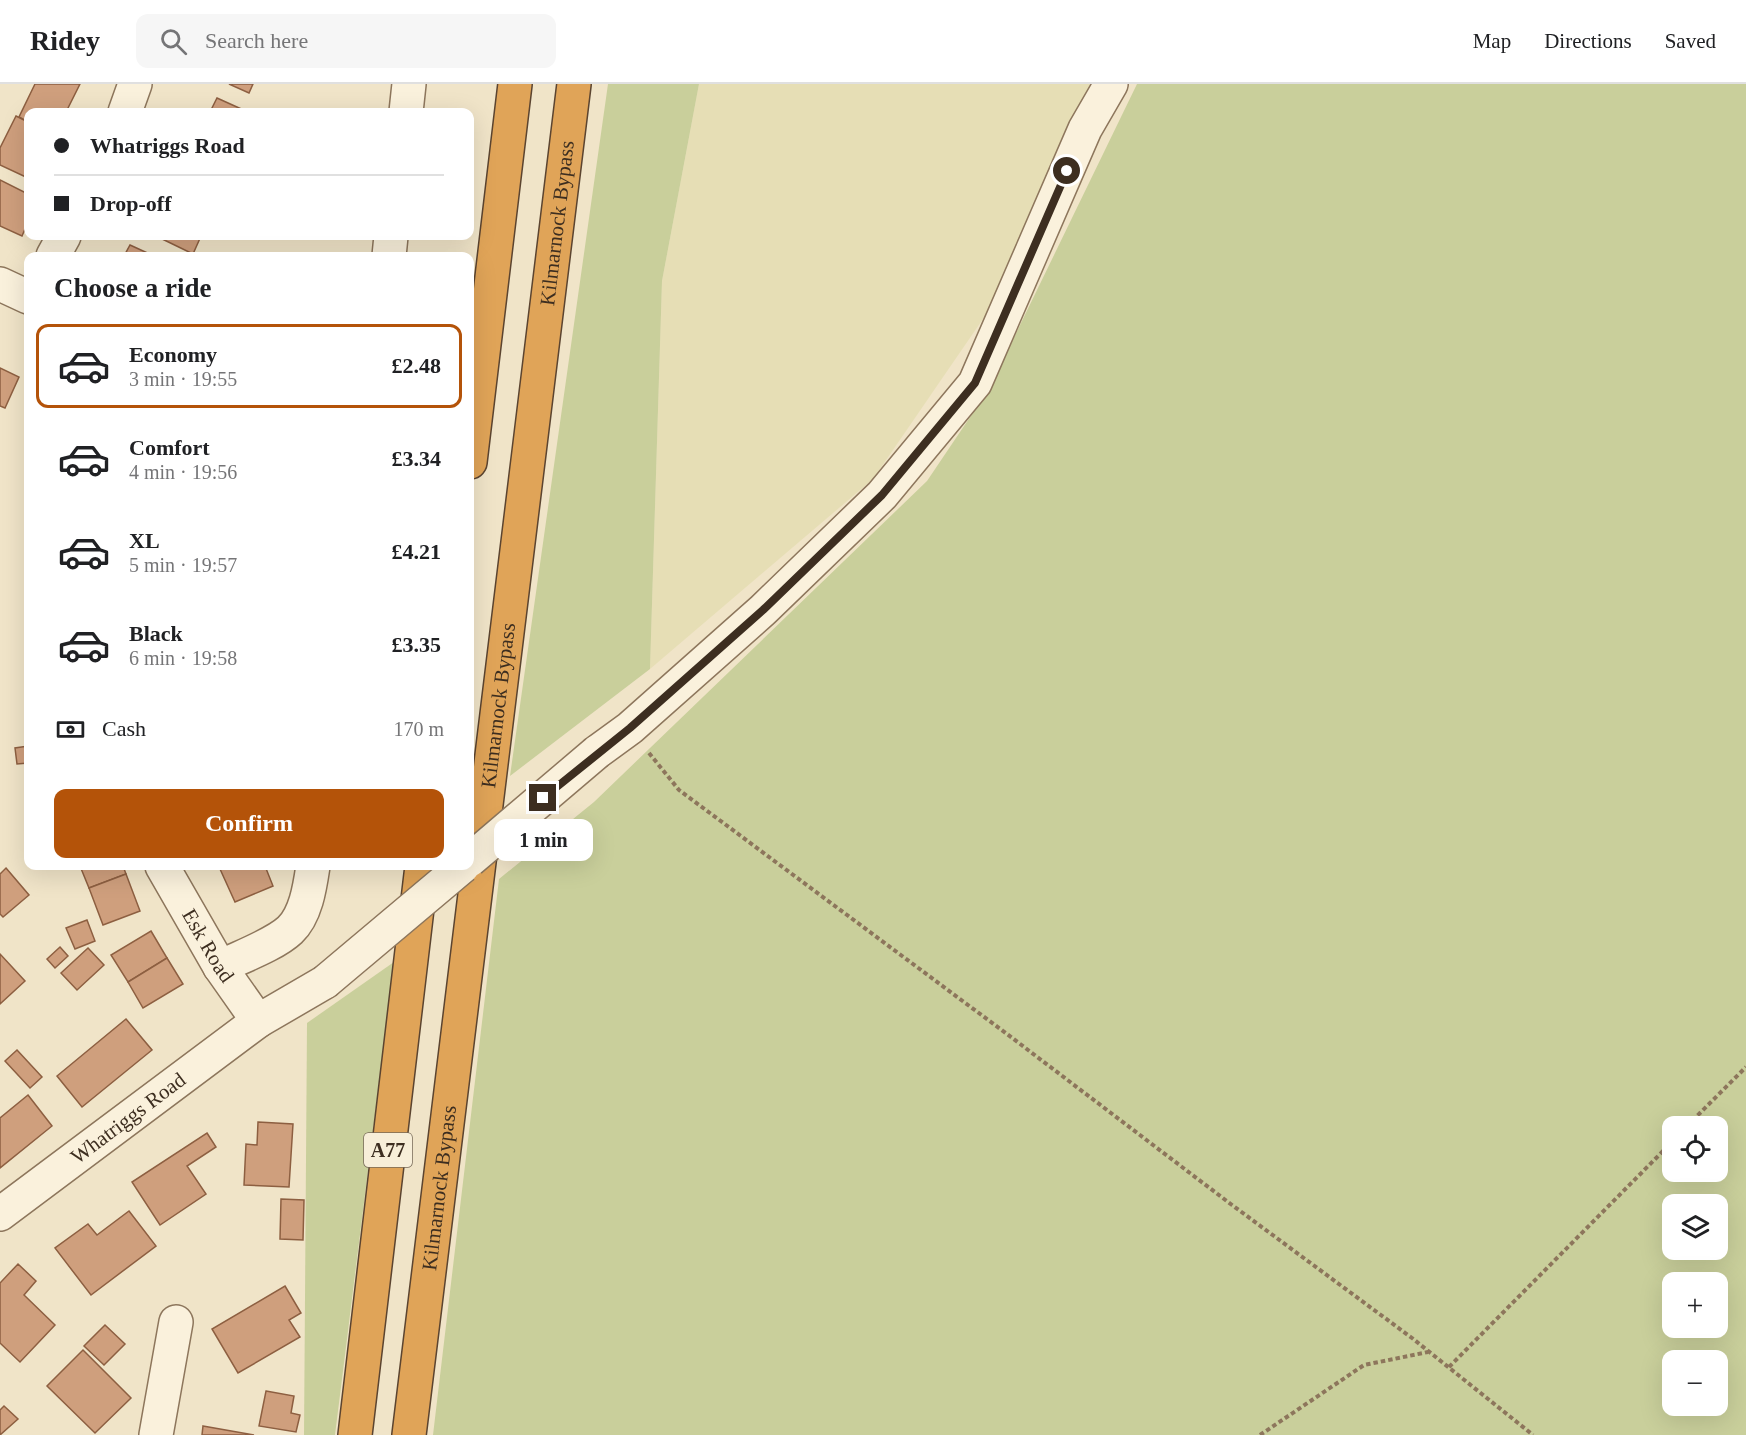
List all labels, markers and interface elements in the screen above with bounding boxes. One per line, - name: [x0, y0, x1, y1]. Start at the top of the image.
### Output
- search box: [136, 14, 556, 68]
- text: Ridey: [30, 25, 100, 56]
- icon: search: [157, 25, 190, 58]
- text: Search here: [205, 28, 308, 53]
- text: Map: [1473, 29, 1511, 53]
- text: Directions: [1544, 29, 1632, 53]
- text: Saved: [1665, 29, 1716, 53]
- text: Whatriggs Road: [90, 133, 245, 158]
- street label: Kilmarnock Bypass: [535, 139, 579, 307]
- route start: [1053, 157, 1080, 184]
- text: Drop-off: [90, 191, 171, 216]
- text: Choose a ride: [54, 273, 212, 303]
- icon: car: [57, 339, 111, 393]
- text: Economy: [129, 342, 217, 367]
- text: £2.48: [392, 353, 441, 378]
- text: 3 min · 19:55: [129, 368, 237, 390]
- icon: car: [57, 432, 111, 486]
- text: Comfort: [129, 435, 210, 460]
- text: £3.34: [392, 446, 441, 471]
- text: 4 min · 19:56: [129, 461, 237, 483]
- icon: car: [57, 525, 111, 579]
- text: XL: [129, 528, 160, 553]
- text: £4.21: [392, 539, 441, 564]
- text: 5 min · 19:57: [129, 554, 237, 576]
- icon: car: [57, 618, 111, 672]
- text: Black: [129, 621, 183, 646]
- street label: Kilmarnock Bypass: [476, 621, 520, 789]
- text: £3.35: [392, 632, 441, 657]
- text: 6 min · 19:58: [129, 647, 237, 669]
- icon: cash: [54, 713, 87, 746]
- text: Cash: [102, 716, 146, 741]
- text: 170 m: [393, 718, 444, 740]
- route end: [529, 784, 556, 811]
- button: Confirm: [54, 789, 444, 858]
- callout: 1 min: [494, 819, 592, 861]
- text: 1 min: [519, 829, 568, 851]
- street label: Esk Road: [177, 905, 239, 987]
- street label: Whatriggs Road: [66, 1067, 191, 1169]
- street label: Kilmarnock Bypass: [417, 1104, 461, 1272]
- map controls: [1662, 1116, 1728, 1416]
- button: locate: [1662, 1116, 1728, 1182]
- road number: A77: [364, 1133, 412, 1167]
- button: layers: [1662, 1194, 1728, 1260]
- button: +: [1662, 1272, 1728, 1338]
- button: −: [1662, 1350, 1728, 1416]

